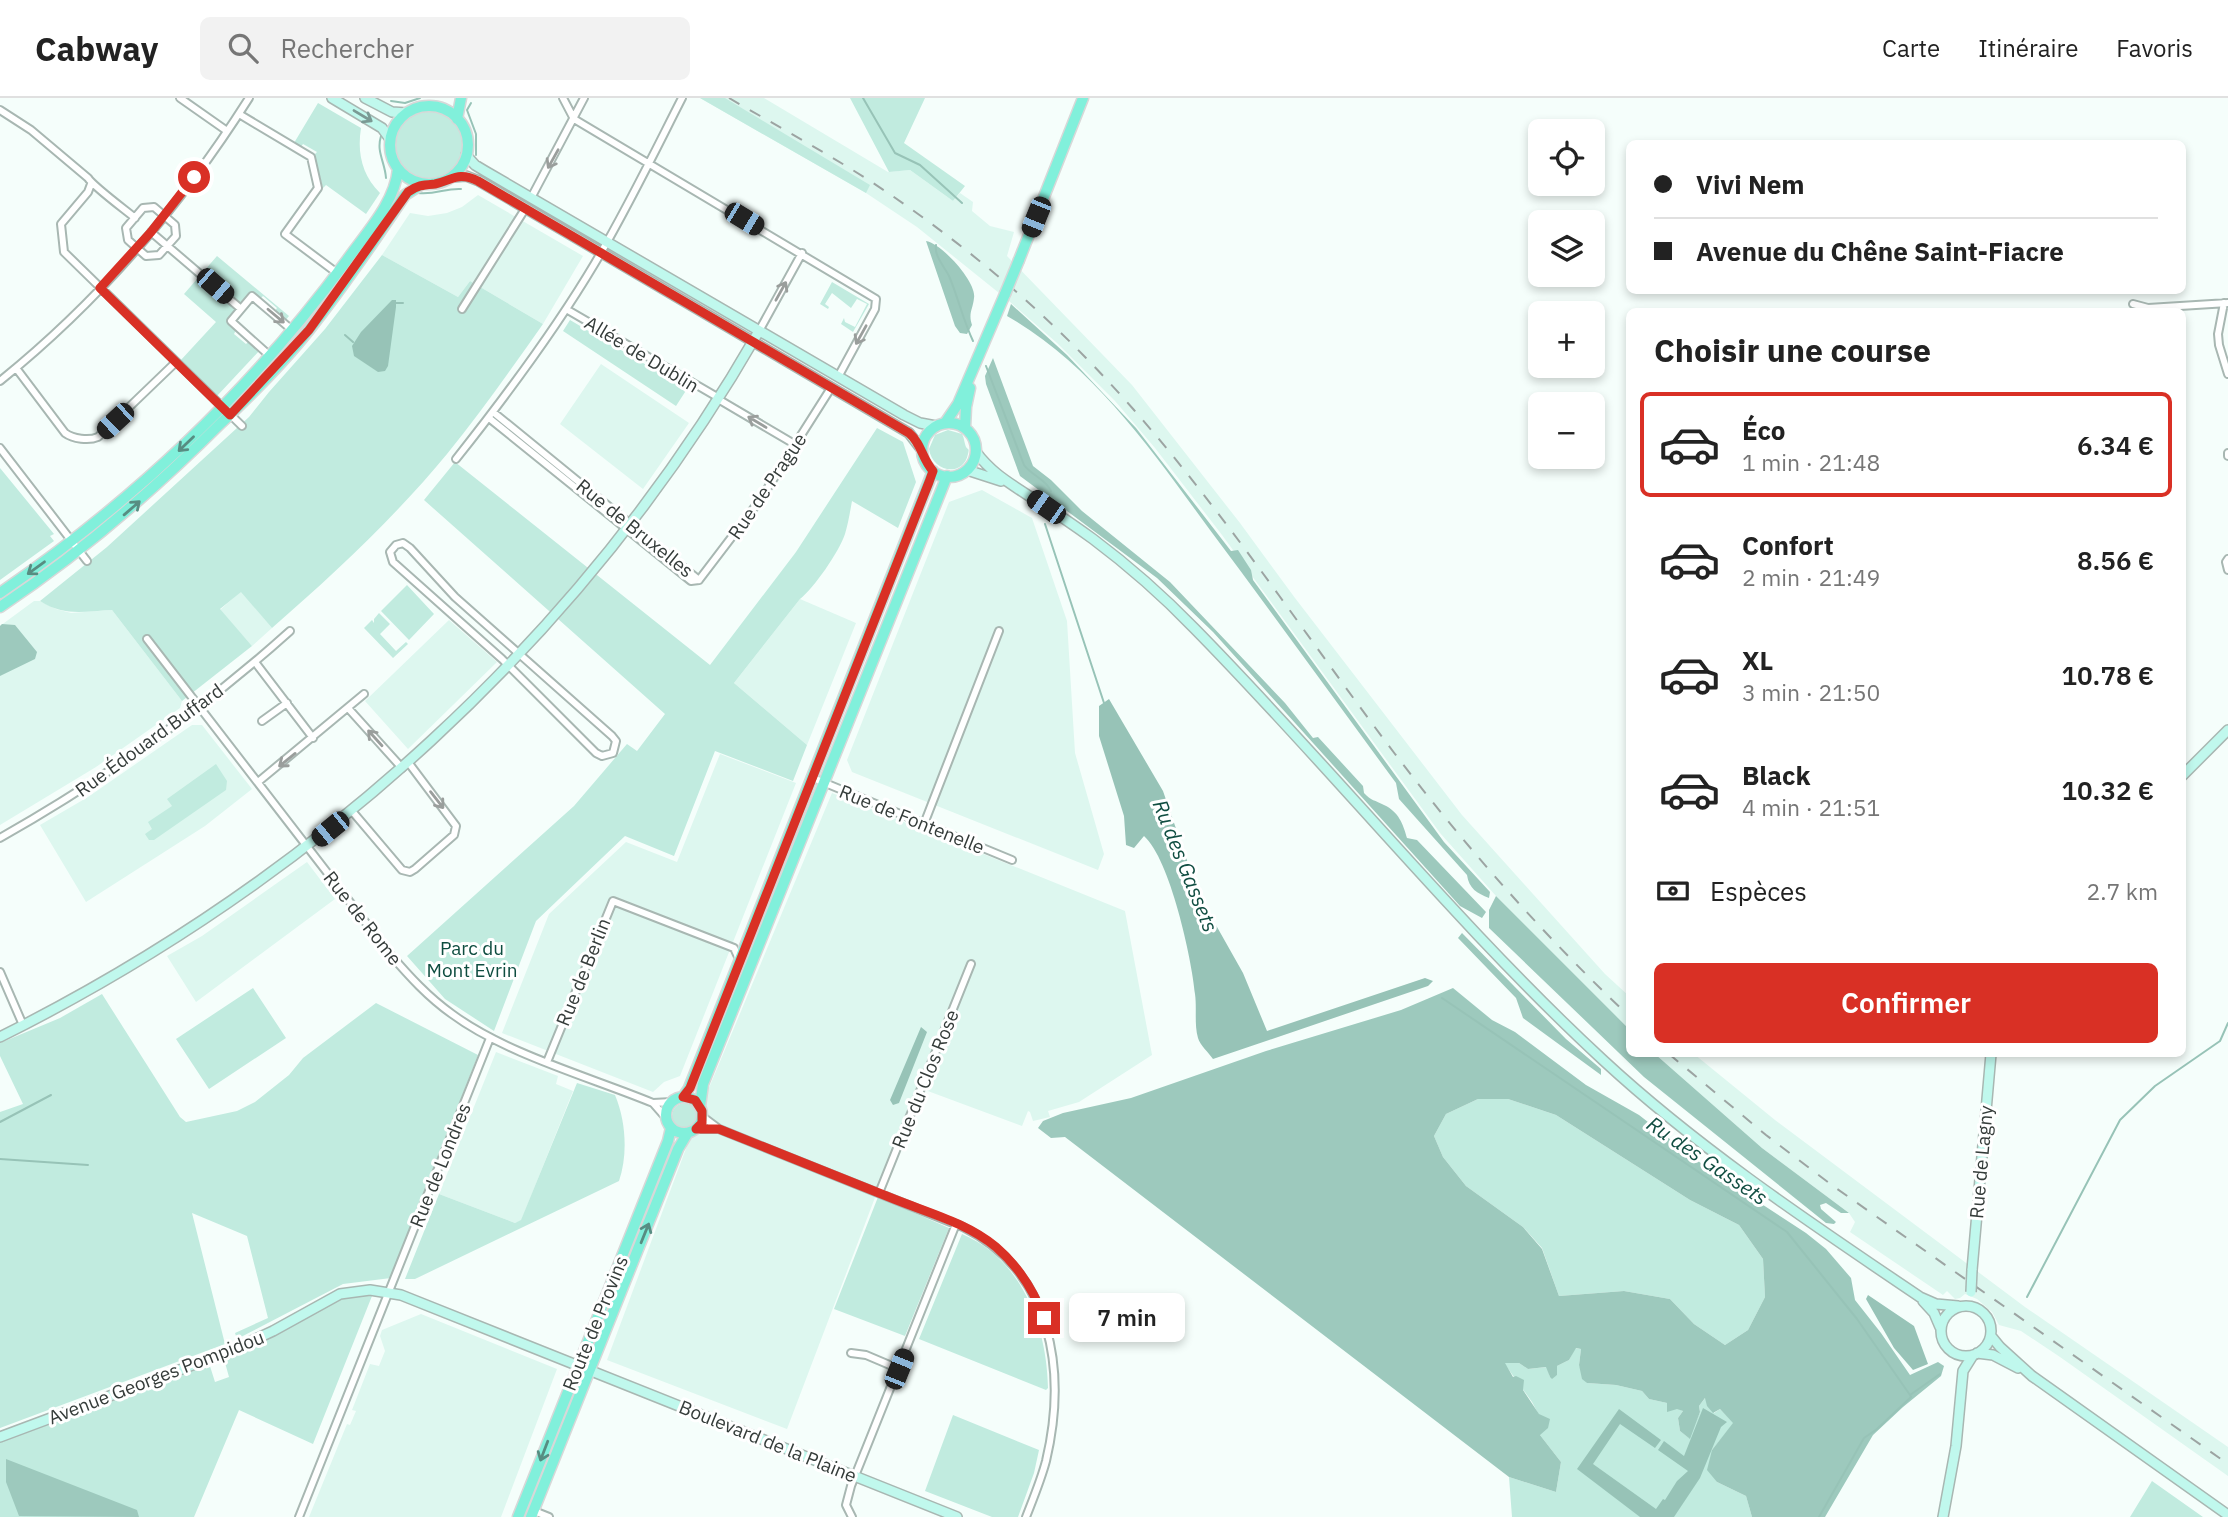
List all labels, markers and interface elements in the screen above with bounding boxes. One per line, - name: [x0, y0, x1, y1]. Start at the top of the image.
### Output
- search box: [200, 17, 690, 80]
- text: Cabway: [35, 27, 158, 70]
- icon: search: [224, 29, 262, 67]
- text: Rechercher: [280, 31, 414, 65]
- text: Carte: [1882, 32, 1940, 64]
- text: Itinéraire: [1978, 32, 2078, 64]
- text: Favoris: [2116, 32, 2193, 64]
- one-way arrow: [353, 110, 373, 124]
- map controls: [1528, 119, 1605, 469]
- button: locate: [1528, 119, 1605, 196]
- one-way arrow: [546, 148, 559, 169]
- route start: [178, 161, 210, 193]
- text: Vivi Nem: [1696, 167, 1805, 201]
- car: [1019, 194, 1054, 240]
- car: [721, 199, 768, 239]
- button: layers: [1528, 210, 1605, 287]
- text: Avenue du Chêne Saint-Fiacre: [1696, 234, 2064, 268]
- car: [193, 264, 238, 308]
- one-way arrow: [774, 281, 788, 301]
- button: +: [1528, 301, 1605, 378]
- one-way arrow: [267, 308, 285, 324]
- street label: Allée de Dublin: [581, 310, 703, 398]
- one-way arrow: [854, 324, 867, 345]
- text: Choisir une course: [1654, 329, 1931, 371]
- button: −: [1528, 392, 1605, 469]
- car: [93, 399, 138, 443]
- icon: car: [1658, 413, 1721, 476]
- text: Éco: [1742, 413, 1786, 447]
- one-way arrow: [747, 415, 767, 429]
- street label: Rue de Prague: [723, 428, 811, 544]
- text: 6.34 €: [2077, 428, 2154, 462]
- one-way arrow: [178, 436, 195, 453]
- text: 1 min · 21:48: [1742, 447, 1880, 477]
- street label: Rue de Bruxelles: [572, 473, 698, 583]
- car: [1023, 486, 1070, 528]
- one-way arrow: [123, 500, 141, 516]
- icon: car: [1658, 528, 1721, 591]
- text: Confort: [1742, 528, 1834, 562]
- text: 8.56 €: [2077, 543, 2154, 577]
- one-way arrow: [27, 561, 46, 575]
- text: 2 min · 21:49: [1742, 562, 1880, 592]
- icon: car: [1658, 643, 1721, 706]
- text: XL: [1742, 643, 1773, 677]
- text: 10.78 €: [2061, 658, 2154, 692]
- text: 3 min · 21:50: [1742, 677, 1880, 707]
- street label: Rue Édouard Buffard: [70, 678, 228, 802]
- one-way arrow: [367, 729, 383, 747]
- one-way arrow: [278, 752, 297, 767]
- icon: car: [1658, 758, 1721, 821]
- text: Black: [1742, 758, 1810, 792]
- text: 10.32 €: [2061, 773, 2154, 807]
- street label: Rue de Fontenelle: [836, 779, 988, 859]
- one-way arrow: [430, 790, 445, 808]
- text: 4 min · 21:51: [1742, 792, 1880, 822]
- water label: Ru des Gassets: [1147, 795, 1225, 936]
- car: [308, 808, 353, 850]
- street label: Rue de Rome: [319, 866, 407, 970]
- icon: cash: [1654, 872, 1692, 910]
- text: Espèces: [1710, 874, 1807, 908]
- text: 2.7 km: [2087, 876, 2158, 906]
- street label: Rue de Berlin: [550, 915, 616, 1029]
- park label: Parc du Mont Evrin: [427, 936, 517, 982]
- button: Confirmer: [1654, 963, 2158, 1043]
- street label: Rue du Clos Rose: [886, 1006, 964, 1152]
- street label: Rue de Londres: [404, 1099, 476, 1231]
- street label: Rue de Lagny: [1964, 1104, 1998, 1220]
- water label: Ru des Gassets: [1642, 1109, 1774, 1211]
- one-way arrow: [639, 1223, 652, 1245]
- street label: Route de Provins: [557, 1252, 633, 1394]
- callout: 7 min: [1068, 1294, 1184, 1342]
- route end: [1028, 1302, 1060, 1334]
- text: 7 min: [1097, 1302, 1157, 1332]
- street label: Avenue Georges Pompidou: [45, 1325, 267, 1429]
- car: [882, 1346, 917, 1392]
- street label: Boulevard de la Plaine: [676, 1394, 860, 1488]
- one-way arrow: [537, 1440, 550, 1462]

